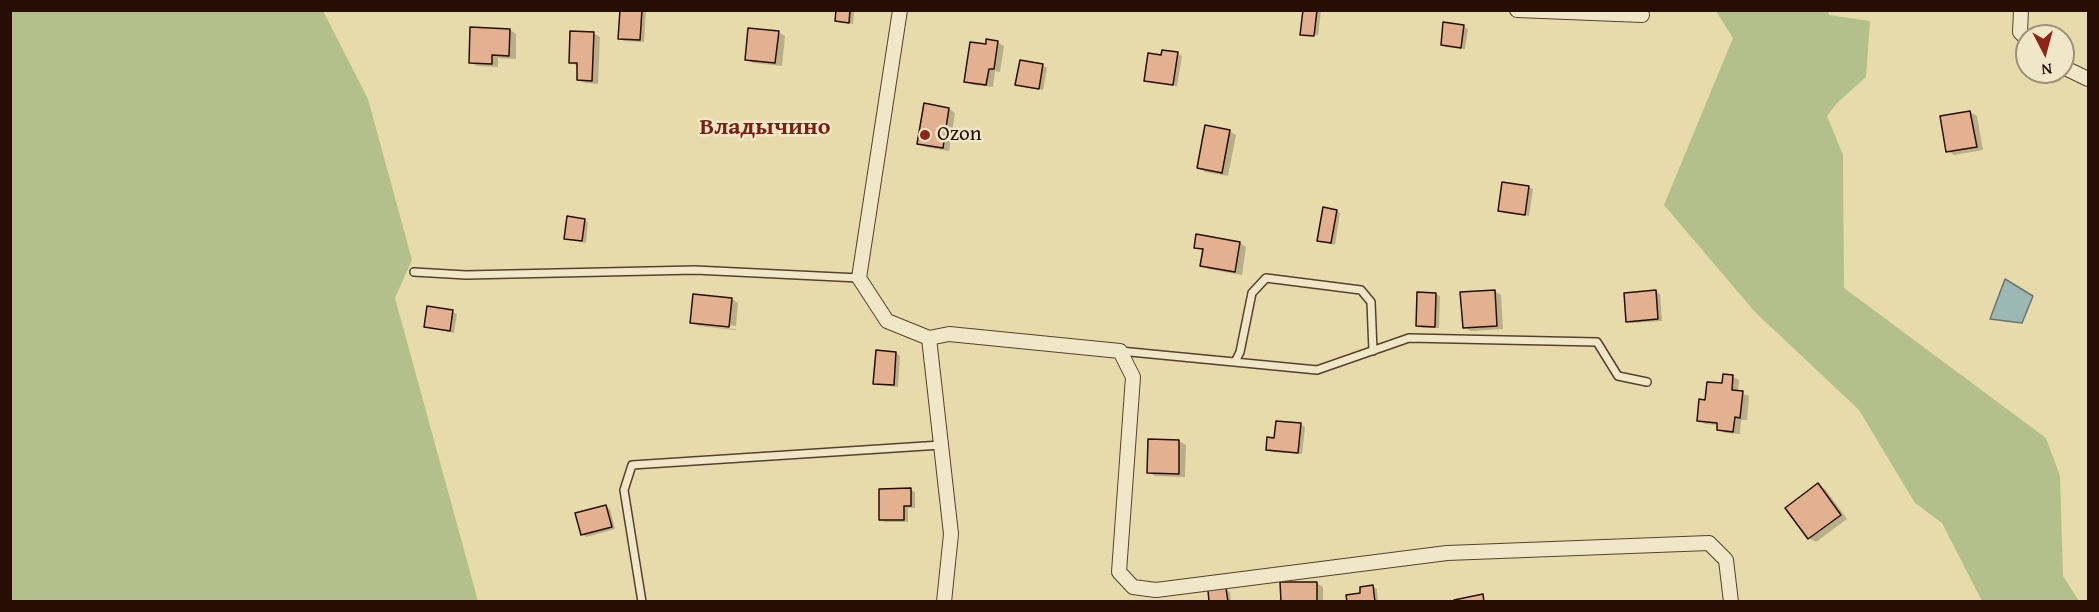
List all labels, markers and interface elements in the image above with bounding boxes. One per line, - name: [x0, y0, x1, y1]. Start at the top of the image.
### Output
- north arrow: [2015, 24, 2075, 84]
- text: N: [2040, 57, 2053, 82]
- district label: Владычино: [699, 114, 831, 142]
- place label: Ozon: [937, 122, 981, 148]
- marker: Ozon: [918, 128, 932, 142]

